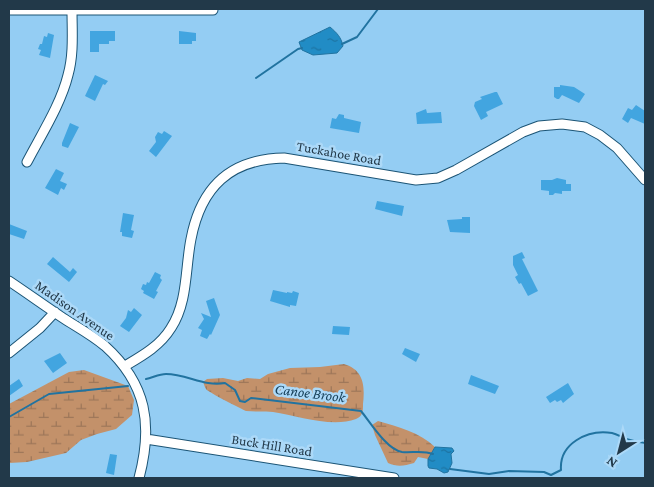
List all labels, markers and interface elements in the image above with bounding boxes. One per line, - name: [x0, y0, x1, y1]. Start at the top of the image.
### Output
- street label: Tuckahoe Road: [296, 138, 383, 168]
- street label: Madison Avenue: [32, 277, 118, 343]
- water label: Canoe Brook: [274, 381, 348, 405]
- north arrow: [594, 427, 644, 477]
- street label: Buck Hill Road: [231, 431, 314, 459]
- text: N: [602, 453, 620, 472]

